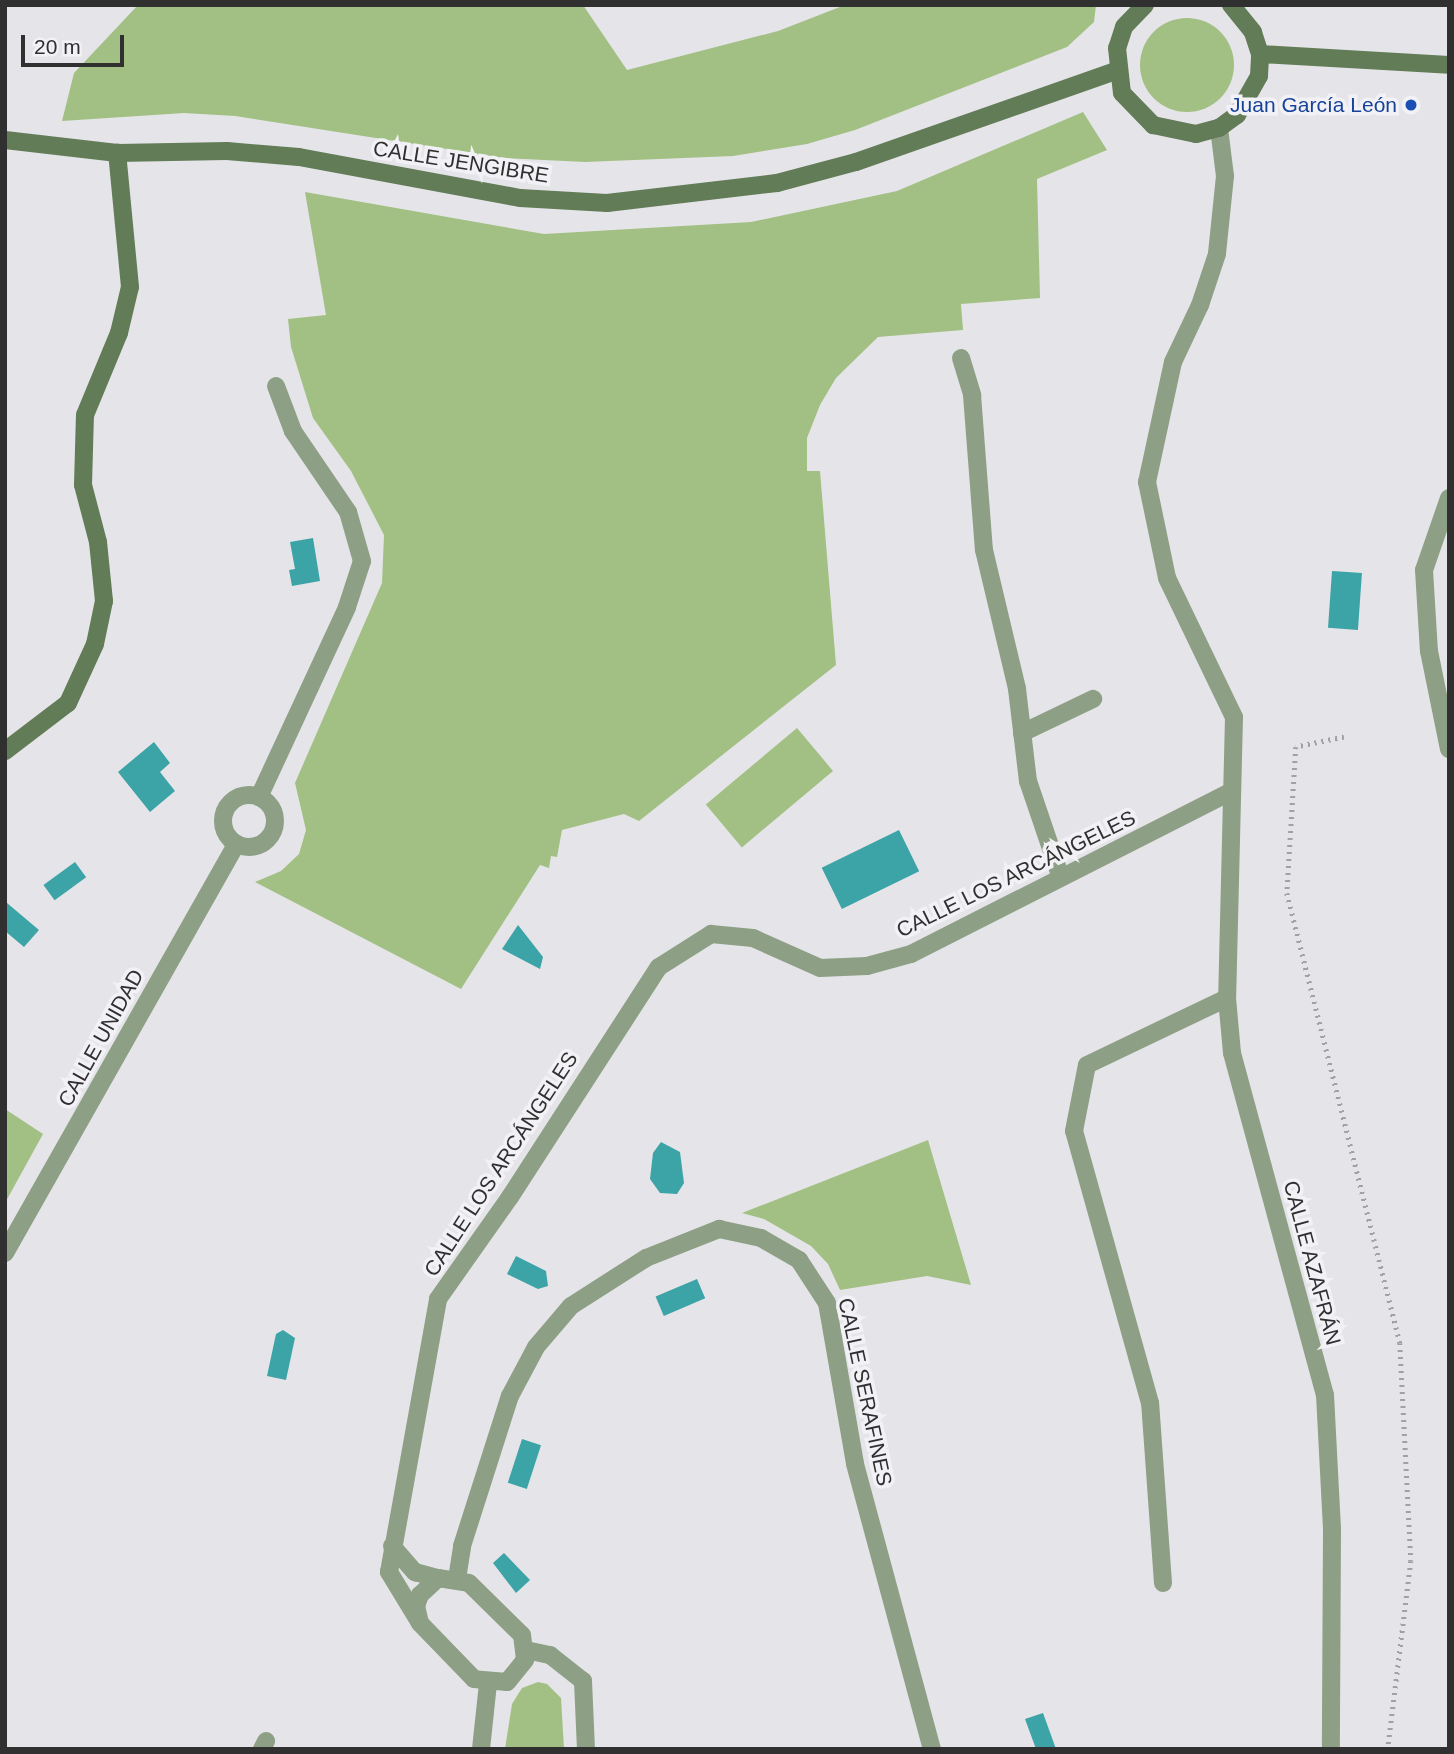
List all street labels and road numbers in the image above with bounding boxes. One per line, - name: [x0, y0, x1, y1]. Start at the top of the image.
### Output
- street label: CALLE JENGIBRE: [371, 136, 551, 188]
- street label: CALLE LOS ARCÁNGELES: [892, 805, 1140, 943]
- street label: CALLE UNIDAD: [53, 965, 149, 1111]
- street label: CALLE LOS ARCÁNGELES: [419, 1047, 583, 1281]
- street label: CALLE AZAFRÁN: [1278, 1177, 1346, 1349]
- street label: CALLE SERAFINES: [833, 1296, 897, 1488]

